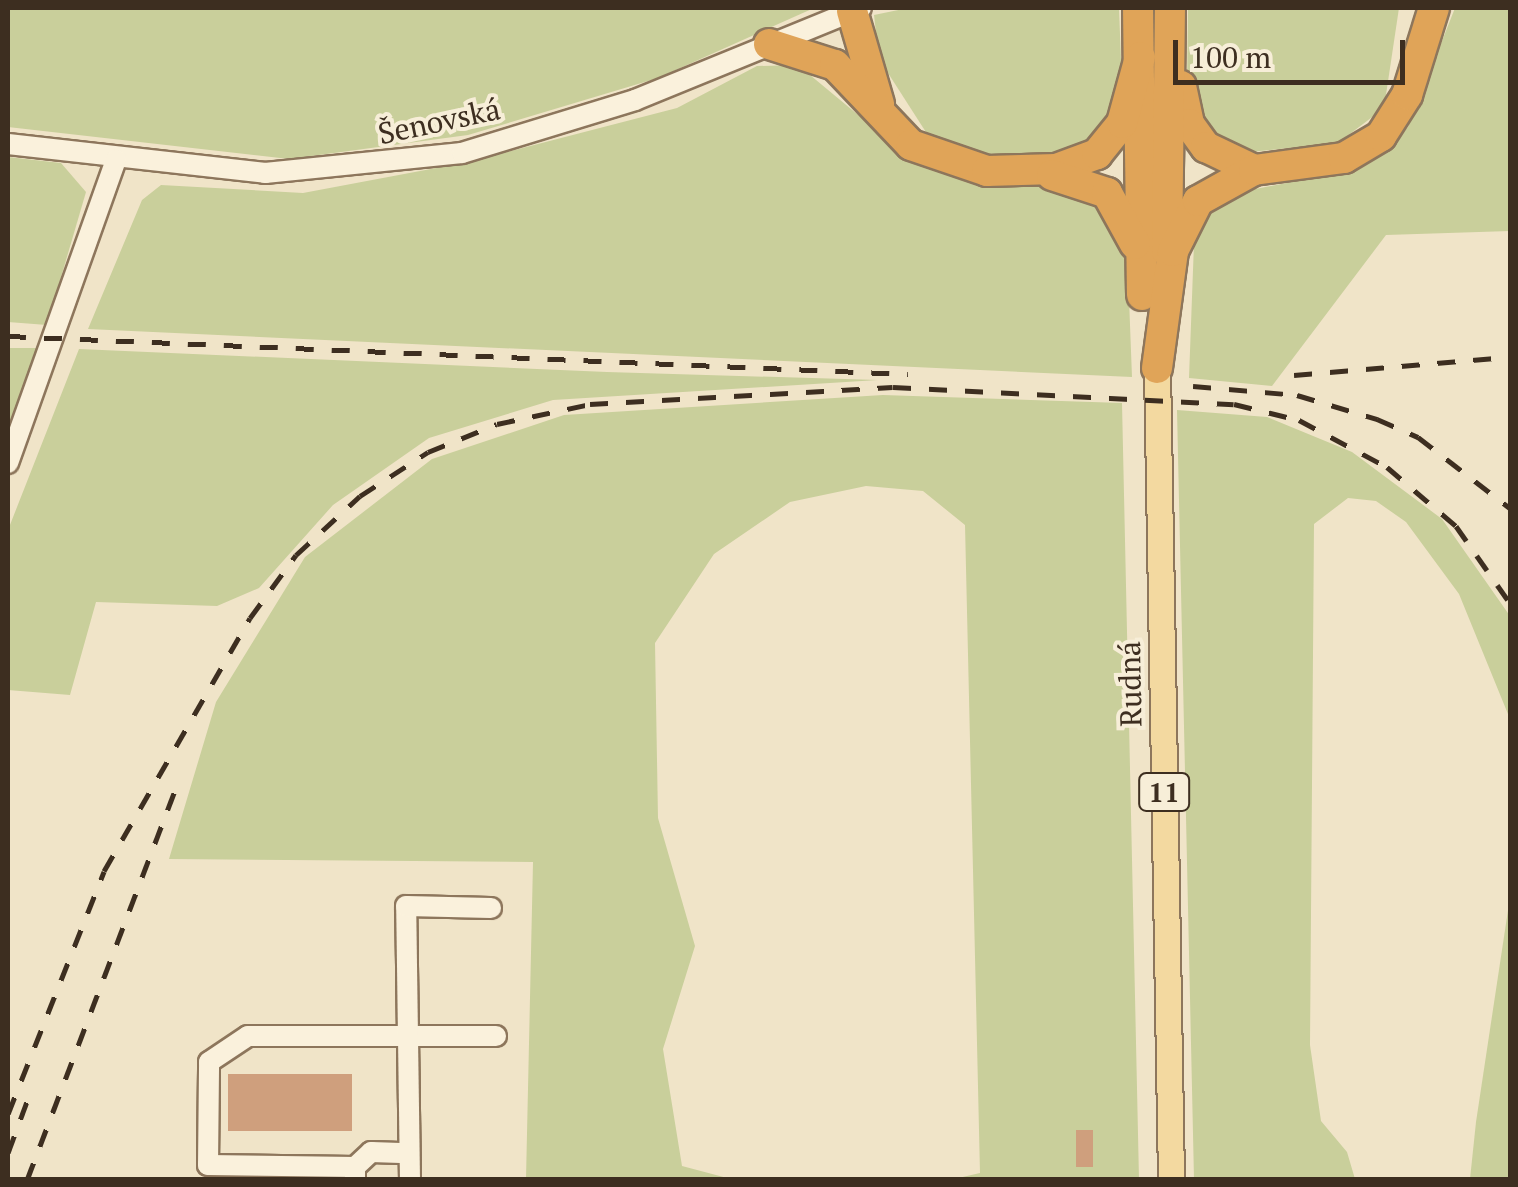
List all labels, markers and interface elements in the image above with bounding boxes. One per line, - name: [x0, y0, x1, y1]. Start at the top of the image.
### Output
- scale bar: [1178, 20, 1410, 82]
- text: 100 m: [1190, 37, 1271, 77]
- street label: Šenovská: [375, 91, 503, 151]
- street label: Rudná: [1111, 641, 1149, 727]
- road number: 11: [1136, 769, 1192, 815]

